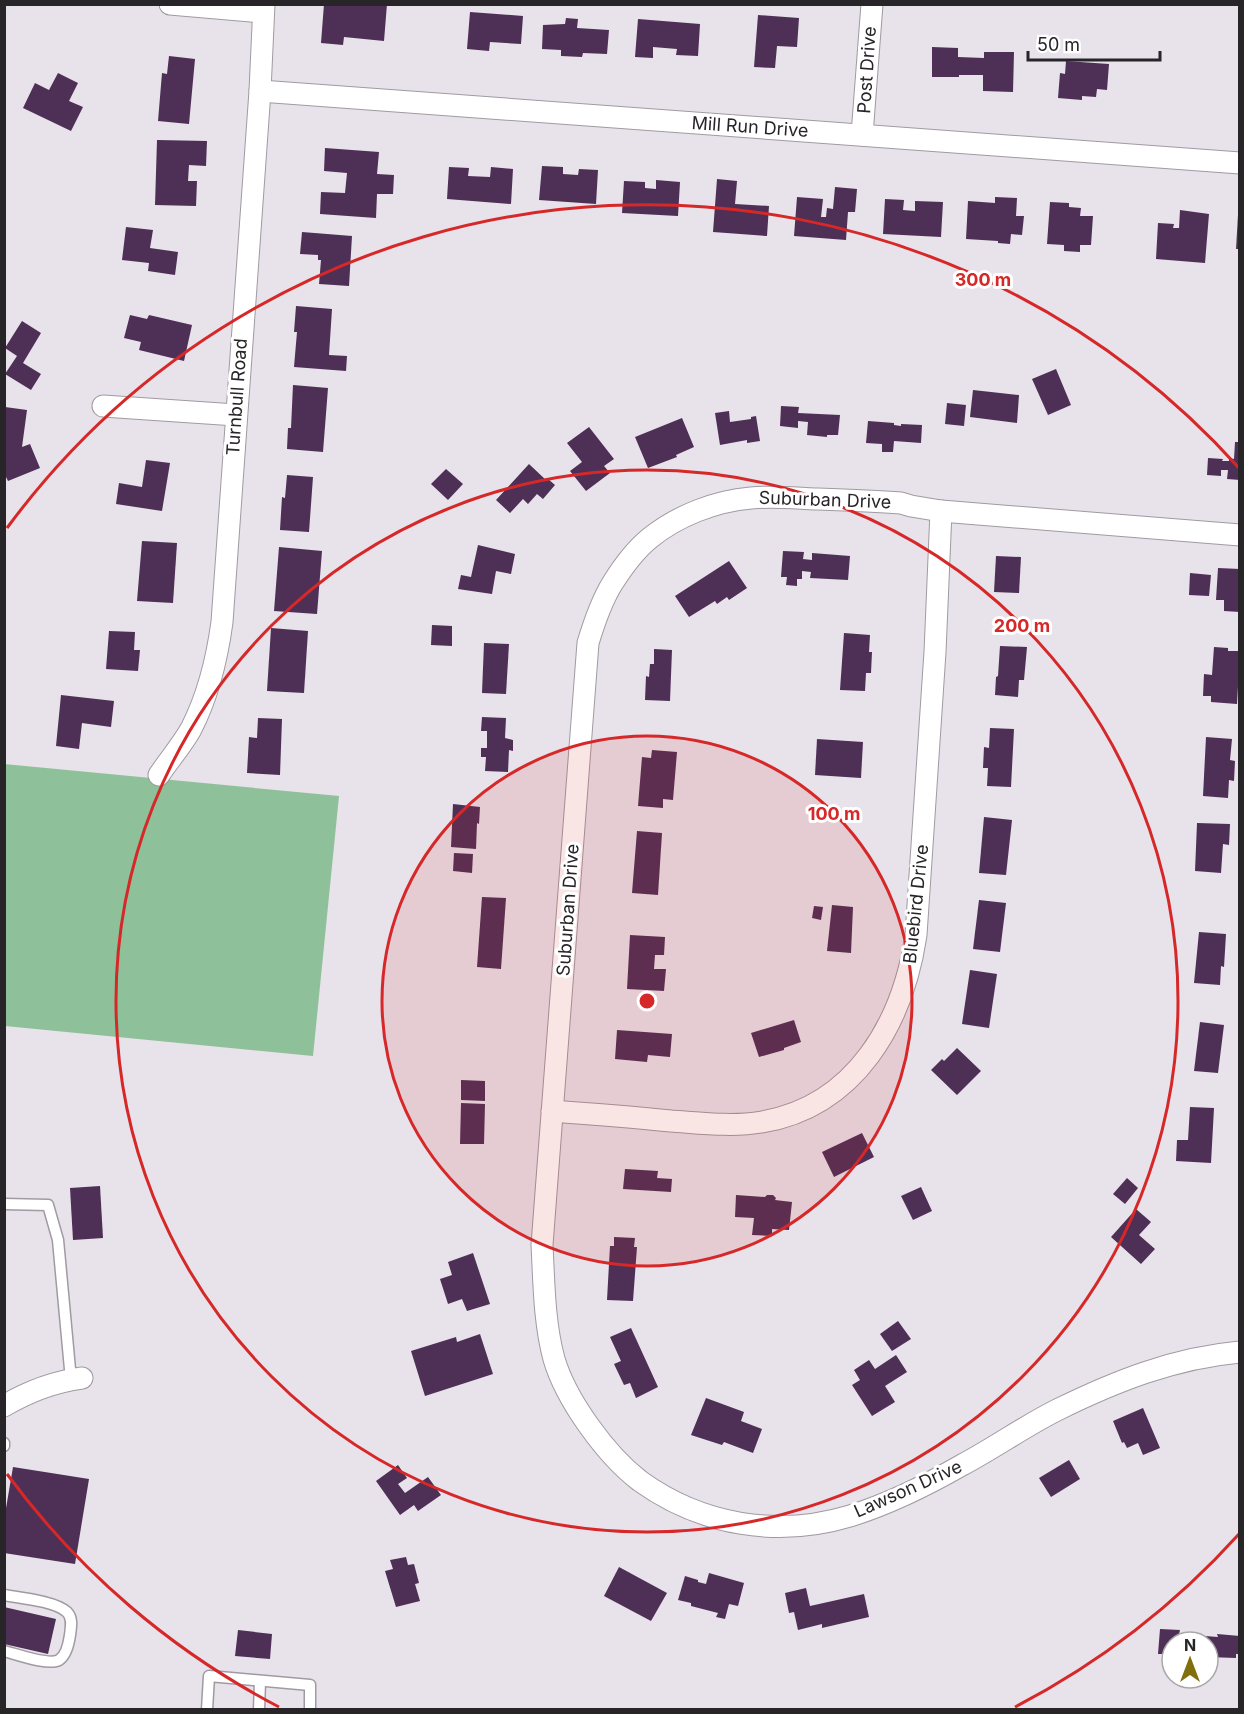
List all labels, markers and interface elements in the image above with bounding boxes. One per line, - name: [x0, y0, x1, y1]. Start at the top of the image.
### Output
- scale bar: [1028, 24, 1160, 62]
- street label: Post Drive: [853, 26, 880, 114]
- text: 50 m: [1037, 34, 1080, 55]
- street label: Mill Run Drive: [691, 112, 809, 141]
- text: 300 m: [955, 269, 1011, 290]
- street label: Turnbull Road: [222, 338, 251, 456]
- street label: Suburban Drive: [758, 487, 892, 512]
- text: 200 m: [994, 615, 1050, 636]
- text: 100 m: [808, 803, 860, 824]
- street label: Suburban Drive: [552, 843, 583, 977]
- street label: Bluebird Drive: [899, 843, 932, 965]
- centre of rings: [637, 991, 657, 1011]
- street label: Lawson Drive: [851, 1455, 965, 1522]
- north arrow: [1160, 1630, 1220, 1690]
- text: N: [1184, 1635, 1196, 1655]

